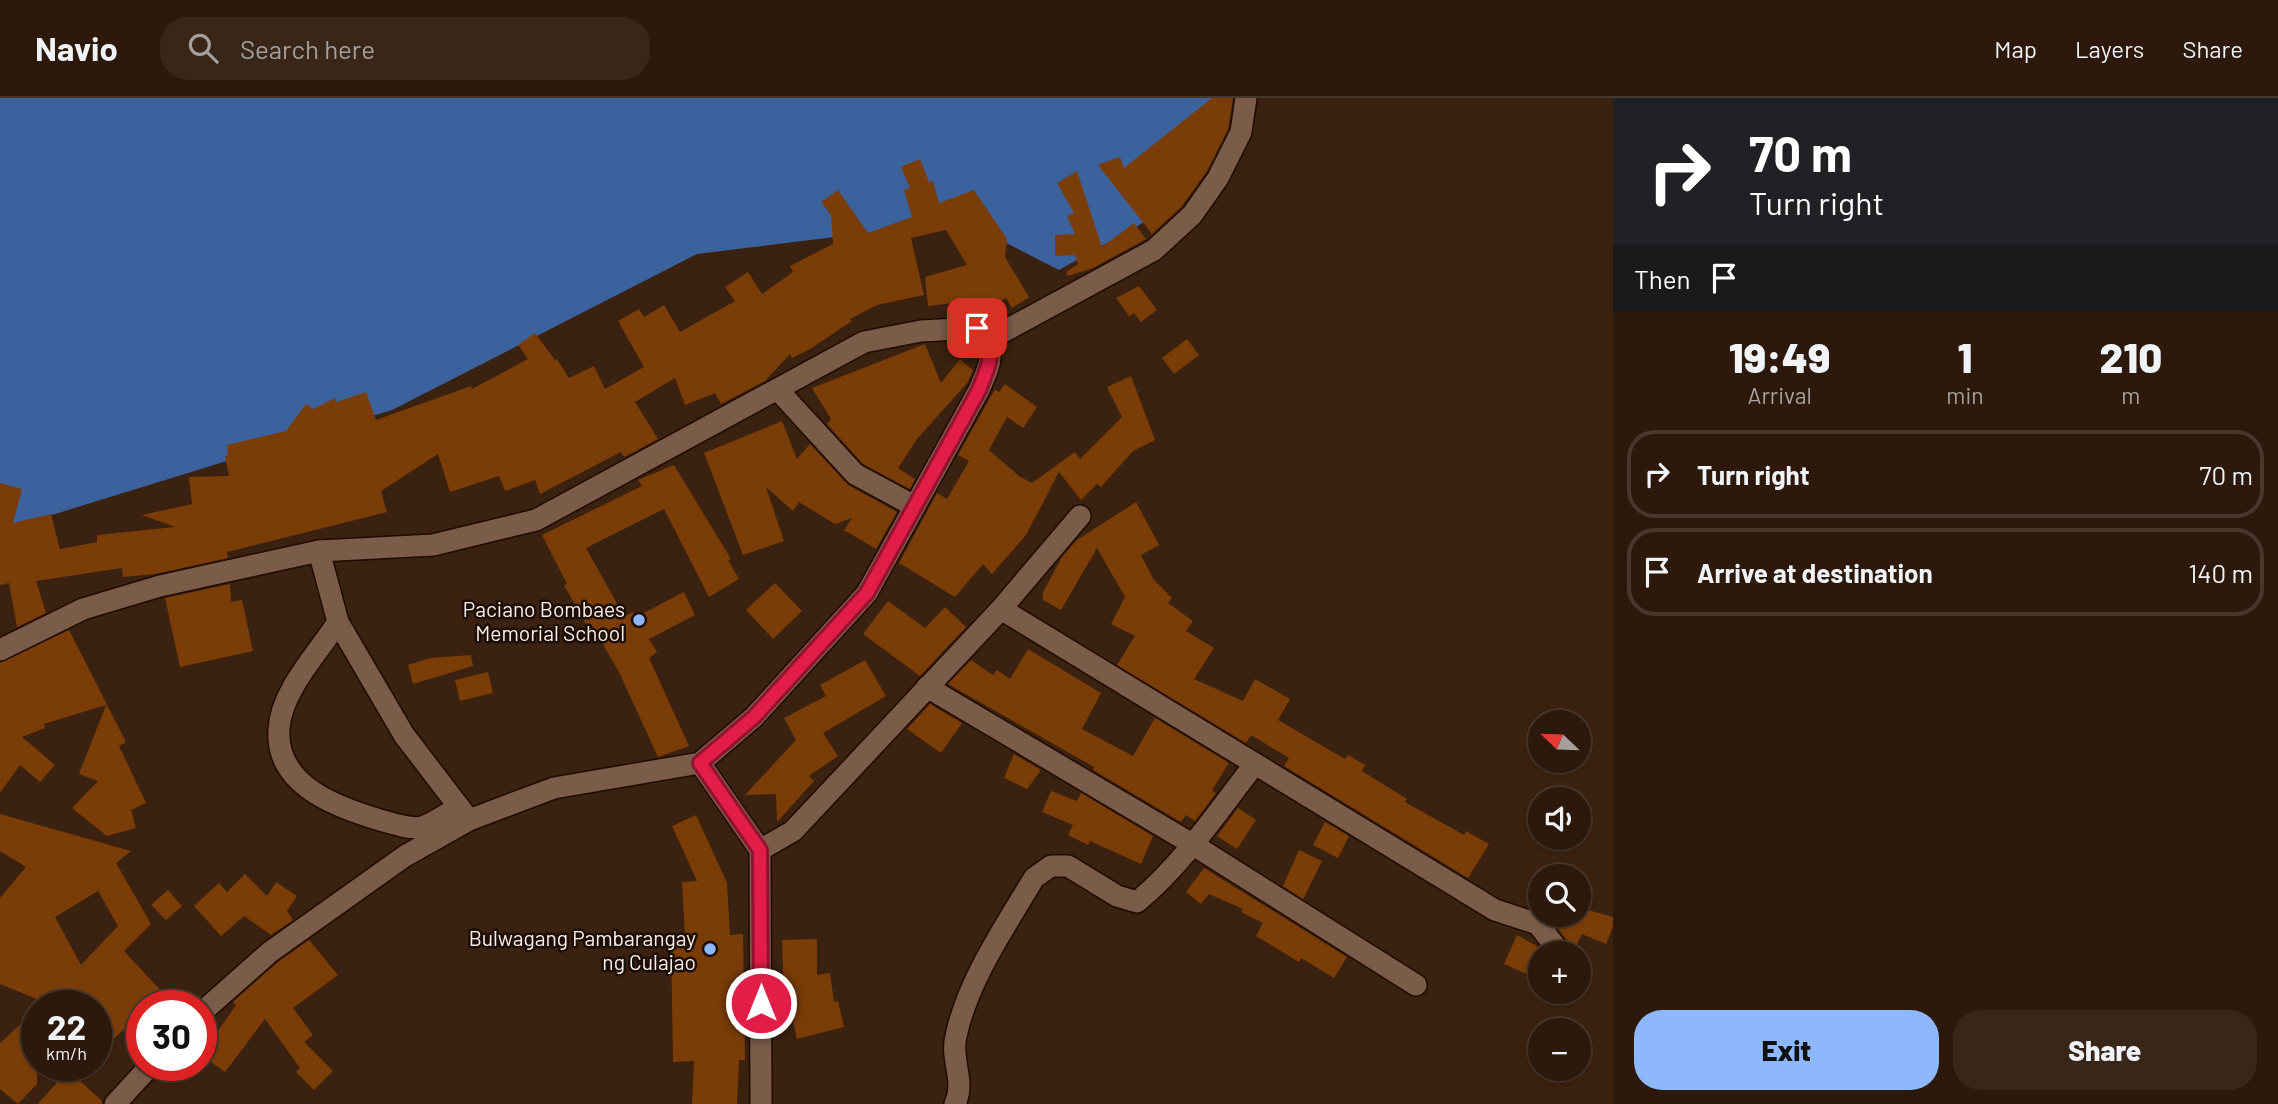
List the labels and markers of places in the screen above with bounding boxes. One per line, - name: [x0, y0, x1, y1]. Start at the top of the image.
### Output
- pin: [947, 298, 1007, 358]
- place label: Paciano Bombaes Memorial School: [463, 596, 625, 645]
- marker: Paciano Bombaes Memorial School: [631, 612, 647, 628]
- place label: Bulwagang Pambarangay ng Culajao: [469, 925, 696, 974]
- marker: Bulwagang Pambarangay ng Culajao: [702, 941, 718, 957]

